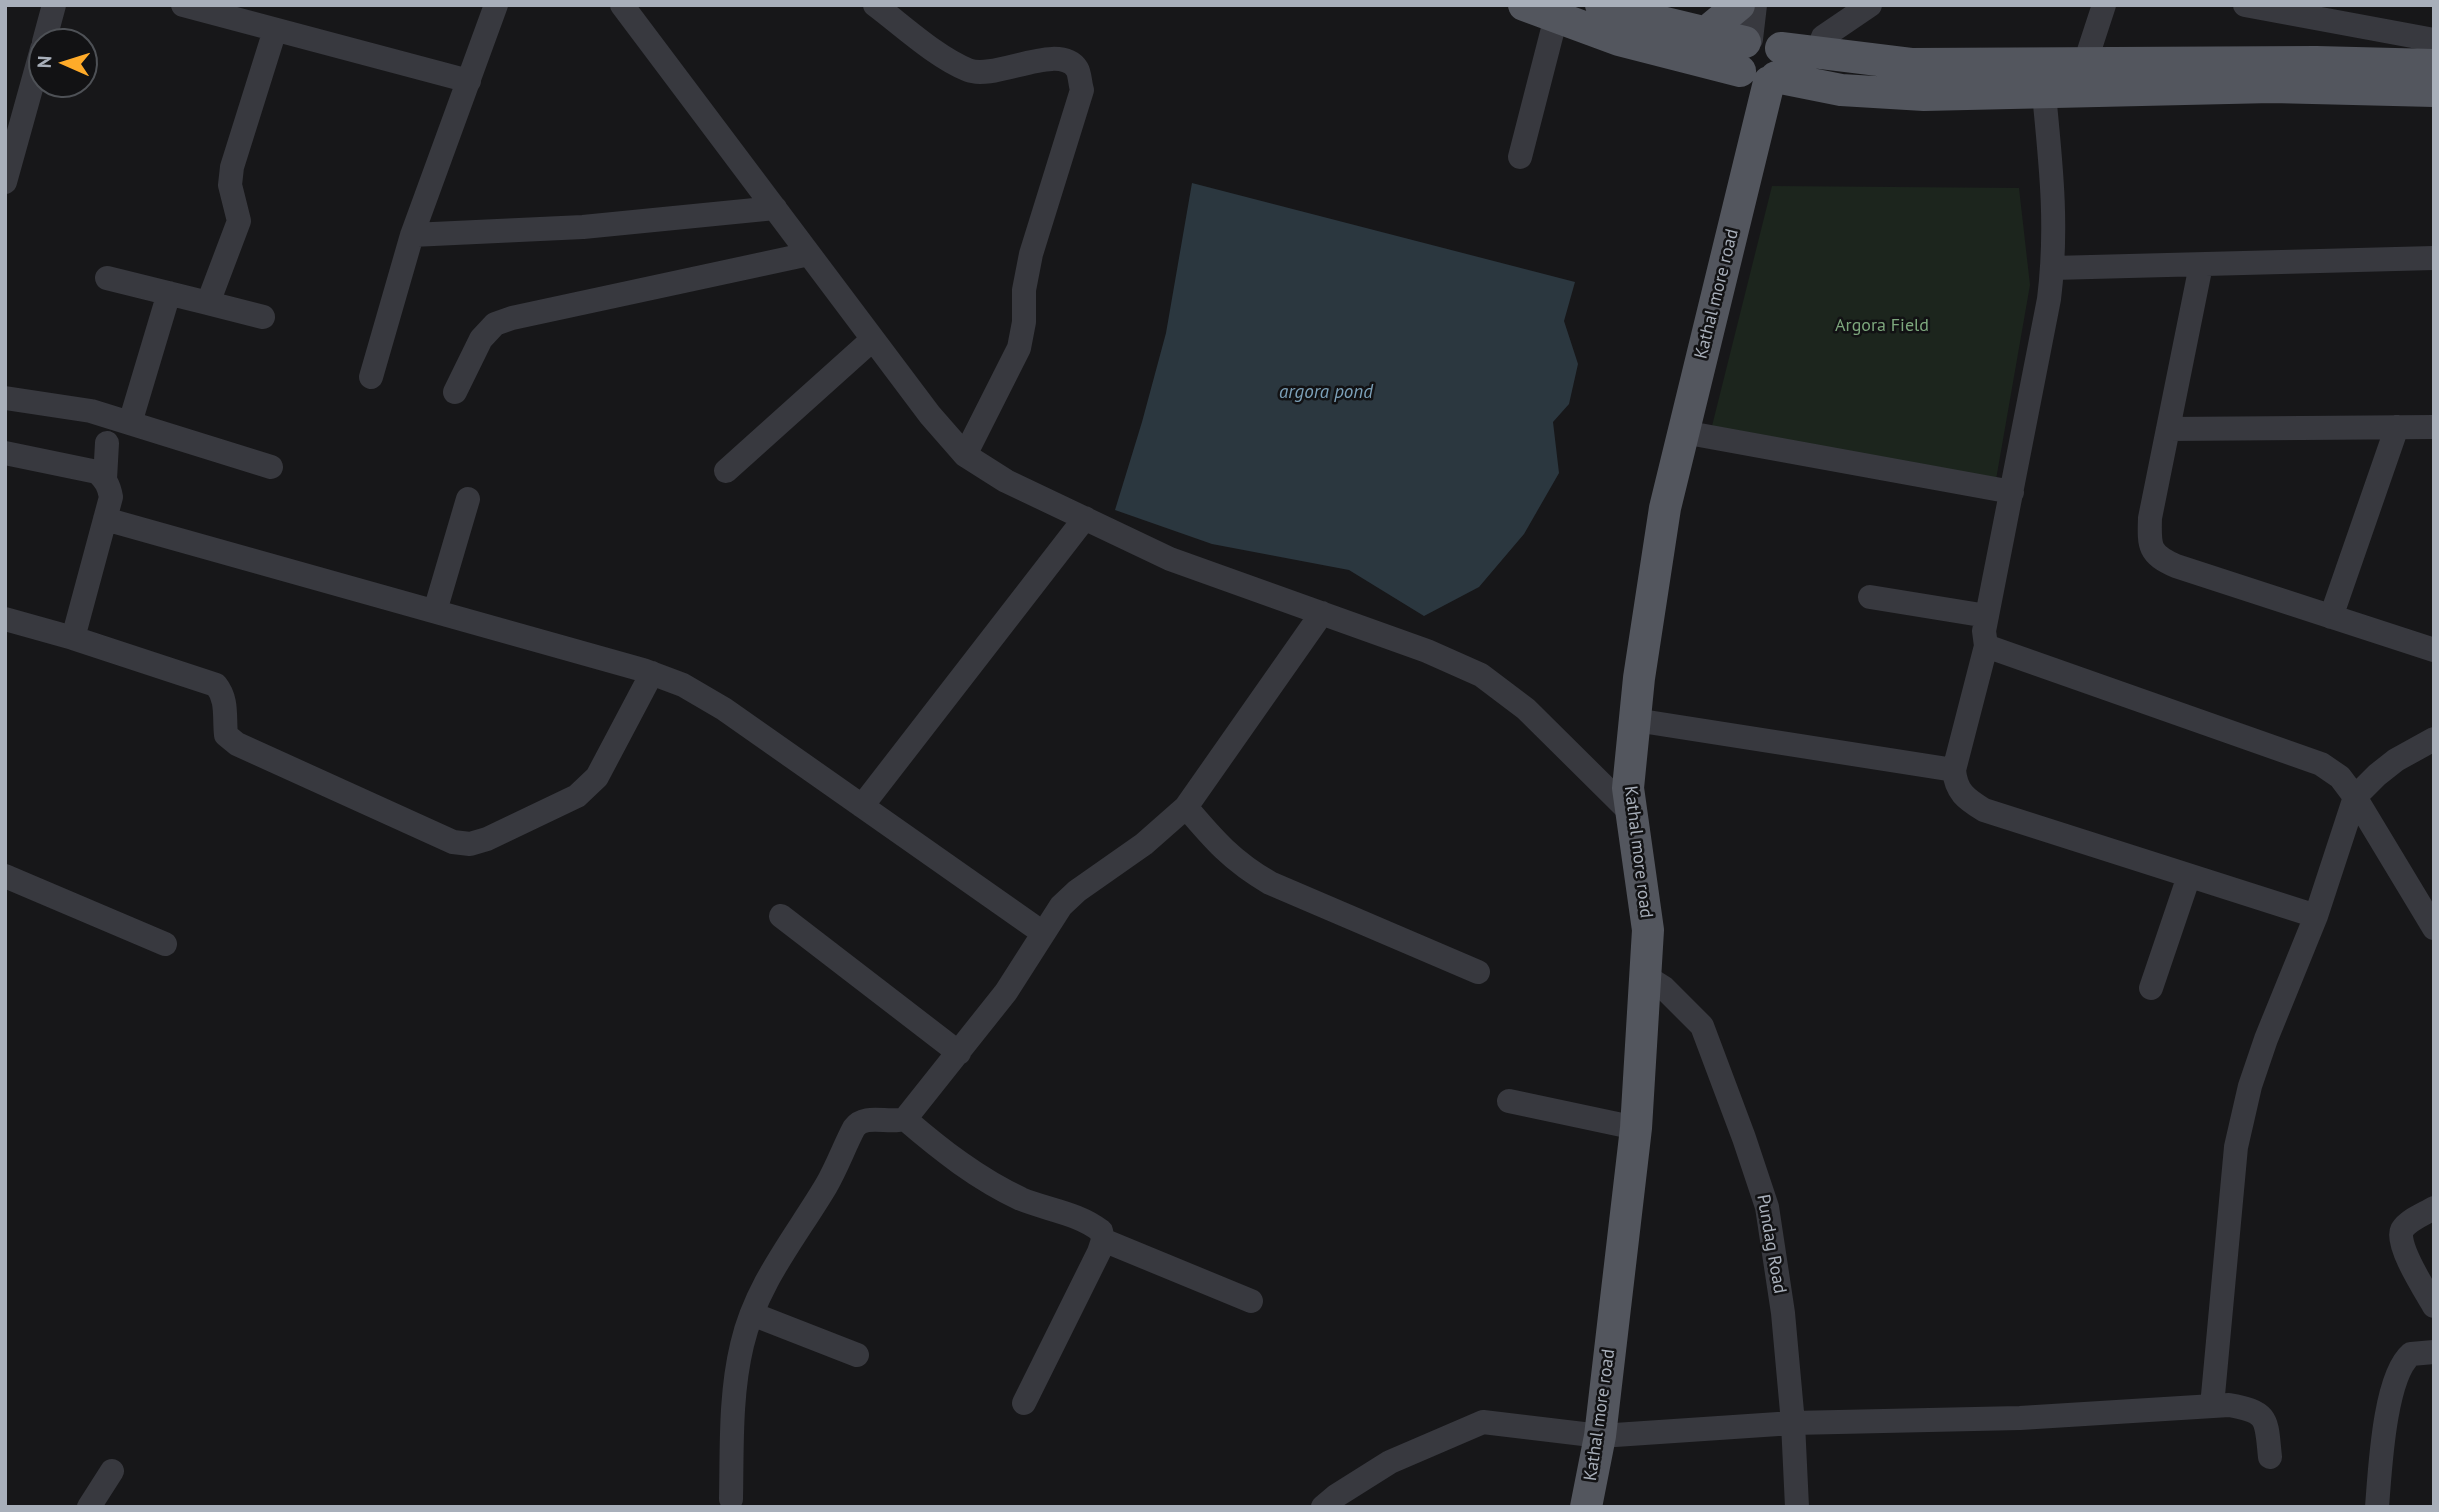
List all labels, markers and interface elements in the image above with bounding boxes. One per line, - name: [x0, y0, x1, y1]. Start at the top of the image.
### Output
- north arrow: [28, 28, 98, 98]
- text: N: [32, 55, 56, 69]
- street label: Kathal more road: [1690, 227, 1744, 361]
- park label: Argora Field: [1835, 315, 1929, 337]
- water label: argora pond: [1279, 382, 1373, 404]
- street label: Kathal more road: [1619, 785, 1657, 919]
- street label: Pundag Road: [1752, 1193, 1790, 1295]
- street label: Kathal more road: [1580, 1348, 1620, 1482]

